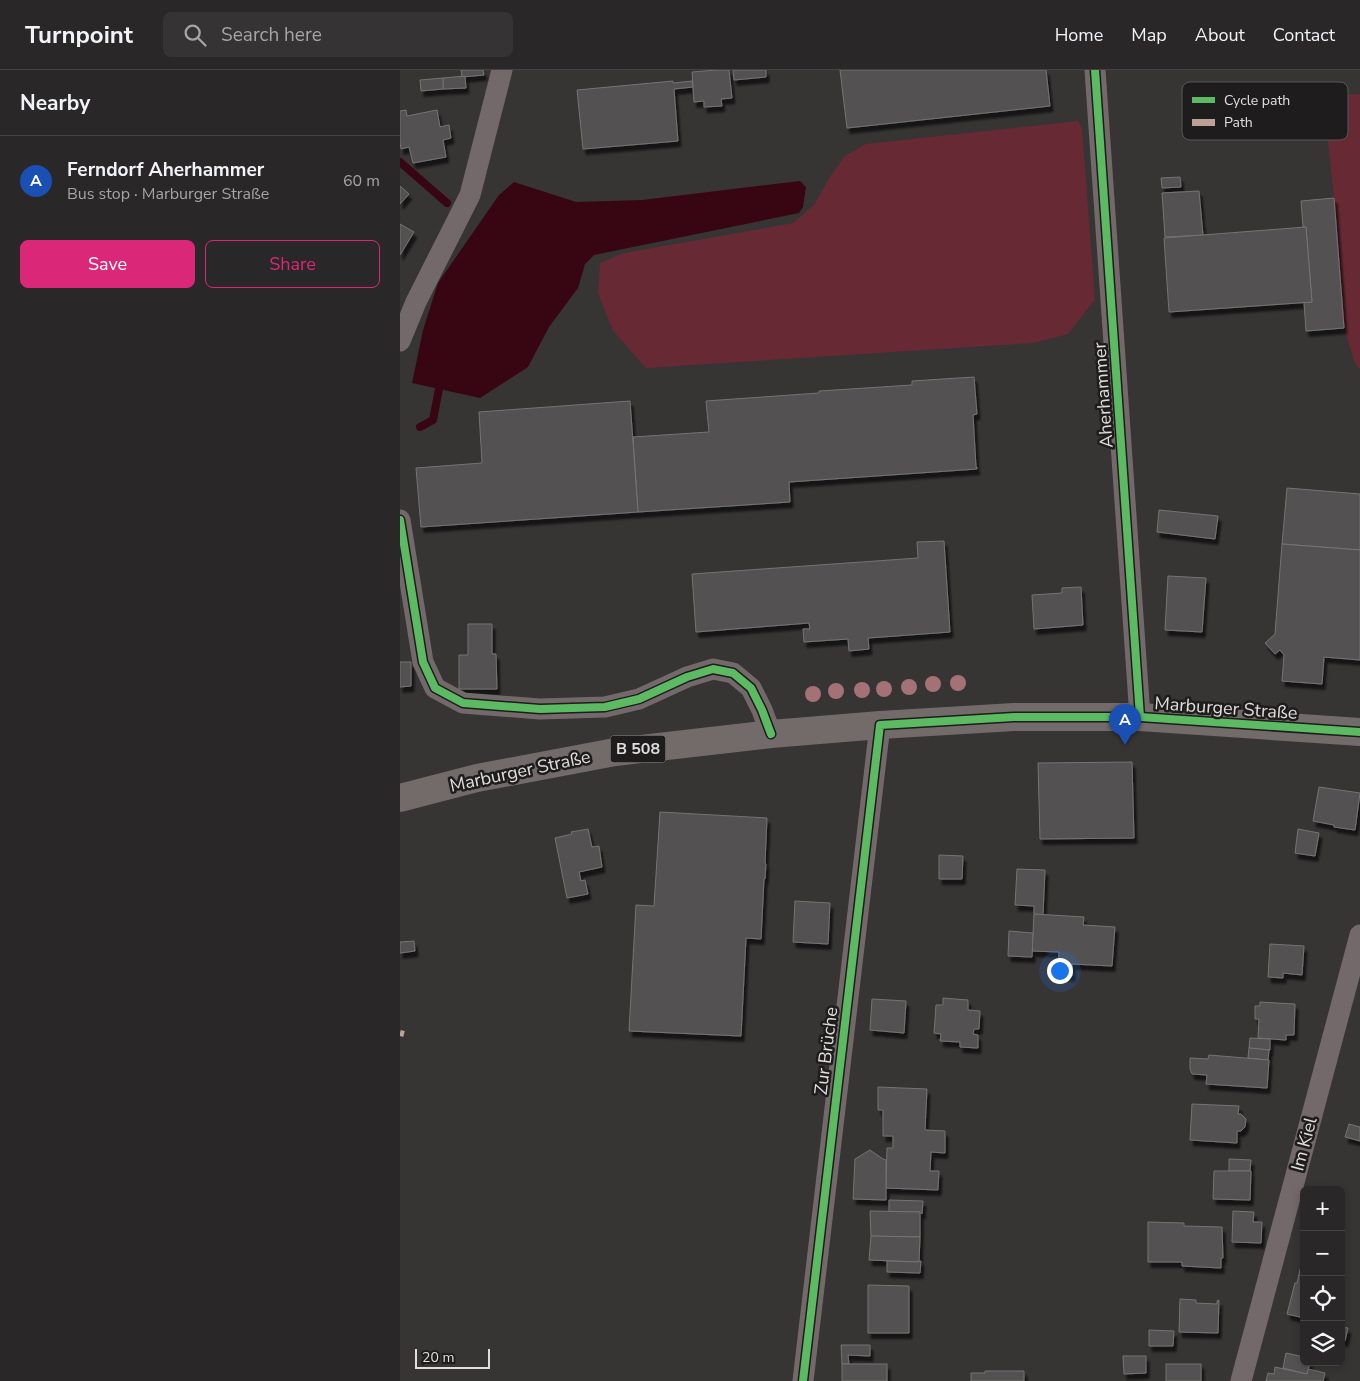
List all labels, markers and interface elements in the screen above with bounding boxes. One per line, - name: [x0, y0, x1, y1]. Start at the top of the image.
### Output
- search box: [163, 12, 513, 57]
- text: Turnpoint: [25, 19, 133, 51]
- icon: search: [181, 21, 209, 49]
- text: Search here: [221, 22, 322, 48]
- text: Home: [1055, 23, 1103, 47]
- text: Map: [1131, 23, 1167, 47]
- text: About: [1195, 23, 1245, 47]
- text: Contact: [1273, 23, 1335, 47]
- legend: [1182, 82, 1348, 140]
- text: Nearby: [20, 89, 90, 117]
- text: Cycle path: [1224, 91, 1290, 110]
- text: Path: [1224, 113, 1253, 132]
- text: Ferndorf Aherhammer: [67, 157, 264, 183]
- text: A: [30, 170, 42, 192]
- text: 60 m: [343, 170, 380, 192]
- text: Bus stop · Marburger Straße: [67, 183, 269, 205]
- button: Save: [20, 240, 195, 288]
- button: Share: [205, 240, 380, 288]
- street label: Aherhammer: [1087, 341, 1119, 449]
- street label: Marburger Straße: [1154, 691, 1298, 725]
- pin: A: [1109, 704, 1141, 745]
- road number: B 508: [610, 736, 666, 762]
- street label: Marburger Straße: [447, 744, 593, 798]
- your location: [1047, 958, 1073, 984]
- street label: Zur Brüche: [809, 1006, 843, 1096]
- street label: Im Kiel: [1285, 1114, 1323, 1174]
- map controls: [1300, 1186, 1345, 1366]
- button: +: [1300, 1186, 1345, 1231]
- button: −: [1300, 1231, 1345, 1276]
- button: locate: [1300, 1276, 1345, 1321]
- button: layers: [1300, 1321, 1345, 1366]
- scale bar: [415, 1346, 490, 1369]
- text: 20 m: [422, 1348, 454, 1367]

